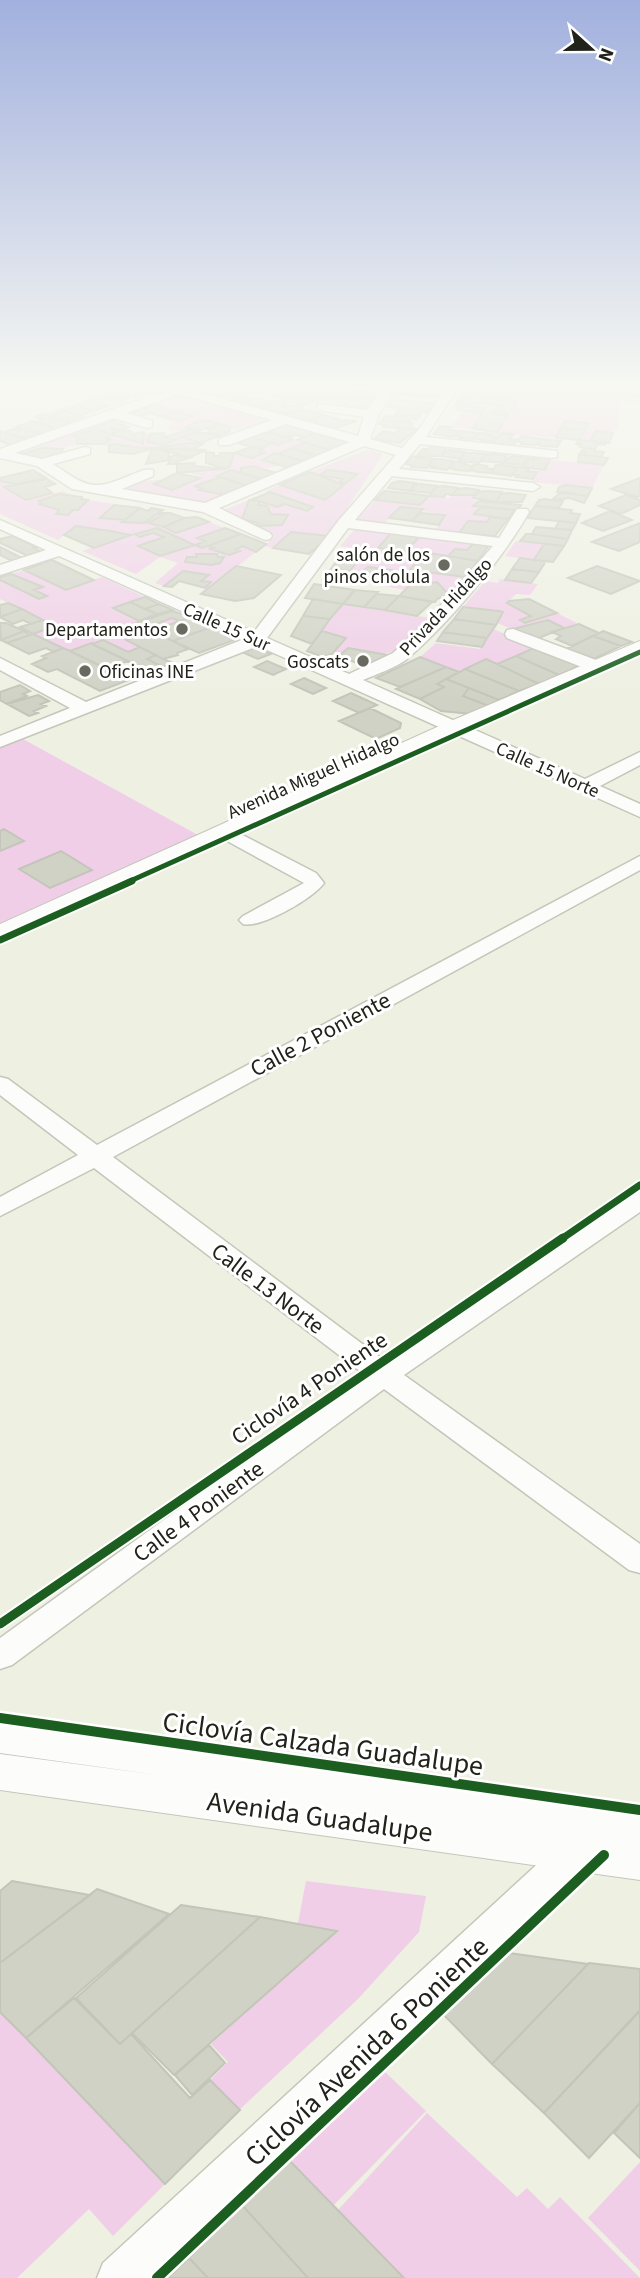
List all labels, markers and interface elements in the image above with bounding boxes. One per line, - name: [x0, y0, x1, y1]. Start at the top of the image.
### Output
- north arrow: [556, 14, 626, 84]
- text: N: [591, 44, 620, 65]
- place label: salón de los pinos cholula: [323, 542, 430, 591]
- street label: Privada Hidalgo: [393, 552, 499, 662]
- marker: salón de los pinos cholula: [436, 557, 452, 573]
- street label: Calle 15 Sur: [178, 596, 275, 659]
- place label: Departamentos: [45, 617, 168, 644]
- marker: Departamentos: [174, 621, 190, 637]
- place label: Goscats: [287, 649, 349, 676]
- marker: Goscats: [355, 653, 371, 669]
- place label: Oficinas INE: [99, 659, 194, 686]
- marker: Oficinas INE: [77, 663, 93, 679]
- street label: Avenida Miguel Hidalgo: [223, 726, 404, 826]
- street label: Calle 15 Norte: [491, 736, 603, 805]
- street label: Calle 2 Poniente: [244, 984, 396, 1085]
- street label: Calle 13 Norte: [204, 1235, 331, 1342]
- street label: Ciclovía 4 Poniente: [225, 1324, 394, 1453]
- street label: Calle 4 Poniente: [126, 1453, 271, 1570]
- street label: Ciclovía Calzada Guadalupe: [160, 1702, 486, 1786]
- street label: Avenida Guadalupe: [204, 1781, 435, 1853]
- street label: Ciclovía Avenida 6 Poniente: [236, 1928, 498, 2176]

